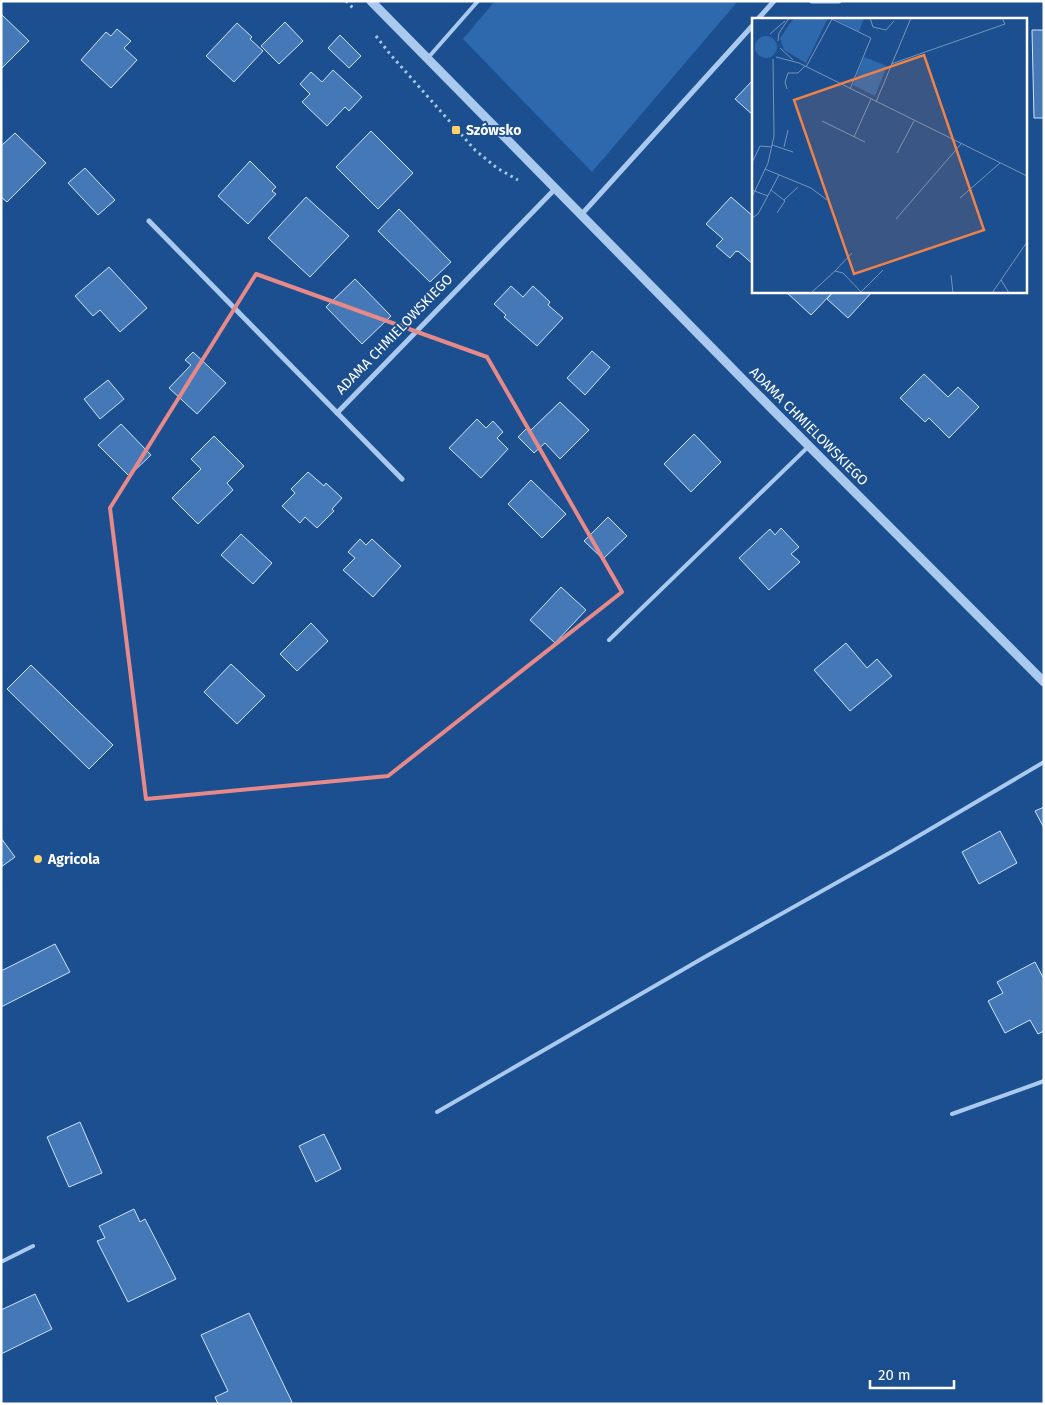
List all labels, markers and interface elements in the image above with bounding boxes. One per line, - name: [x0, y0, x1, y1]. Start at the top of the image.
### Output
- inset map: [752, 18, 1028, 292]
- place label: Szówsko: [466, 122, 521, 139]
- marker: Szówsko: [450, 124, 462, 136]
- street label: ADAMA CHMIELOWSKIEGO: [332, 271, 456, 398]
- street label: ADAMA CHMIELOWSKIEGO: [746, 364, 871, 489]
- place label: Agricola: [47, 851, 100, 868]
- marker: Agricola: [32, 853, 44, 865]
- scale bar: [870, 1358, 954, 1390]
- text: 20 m: [878, 1366, 911, 1384]

